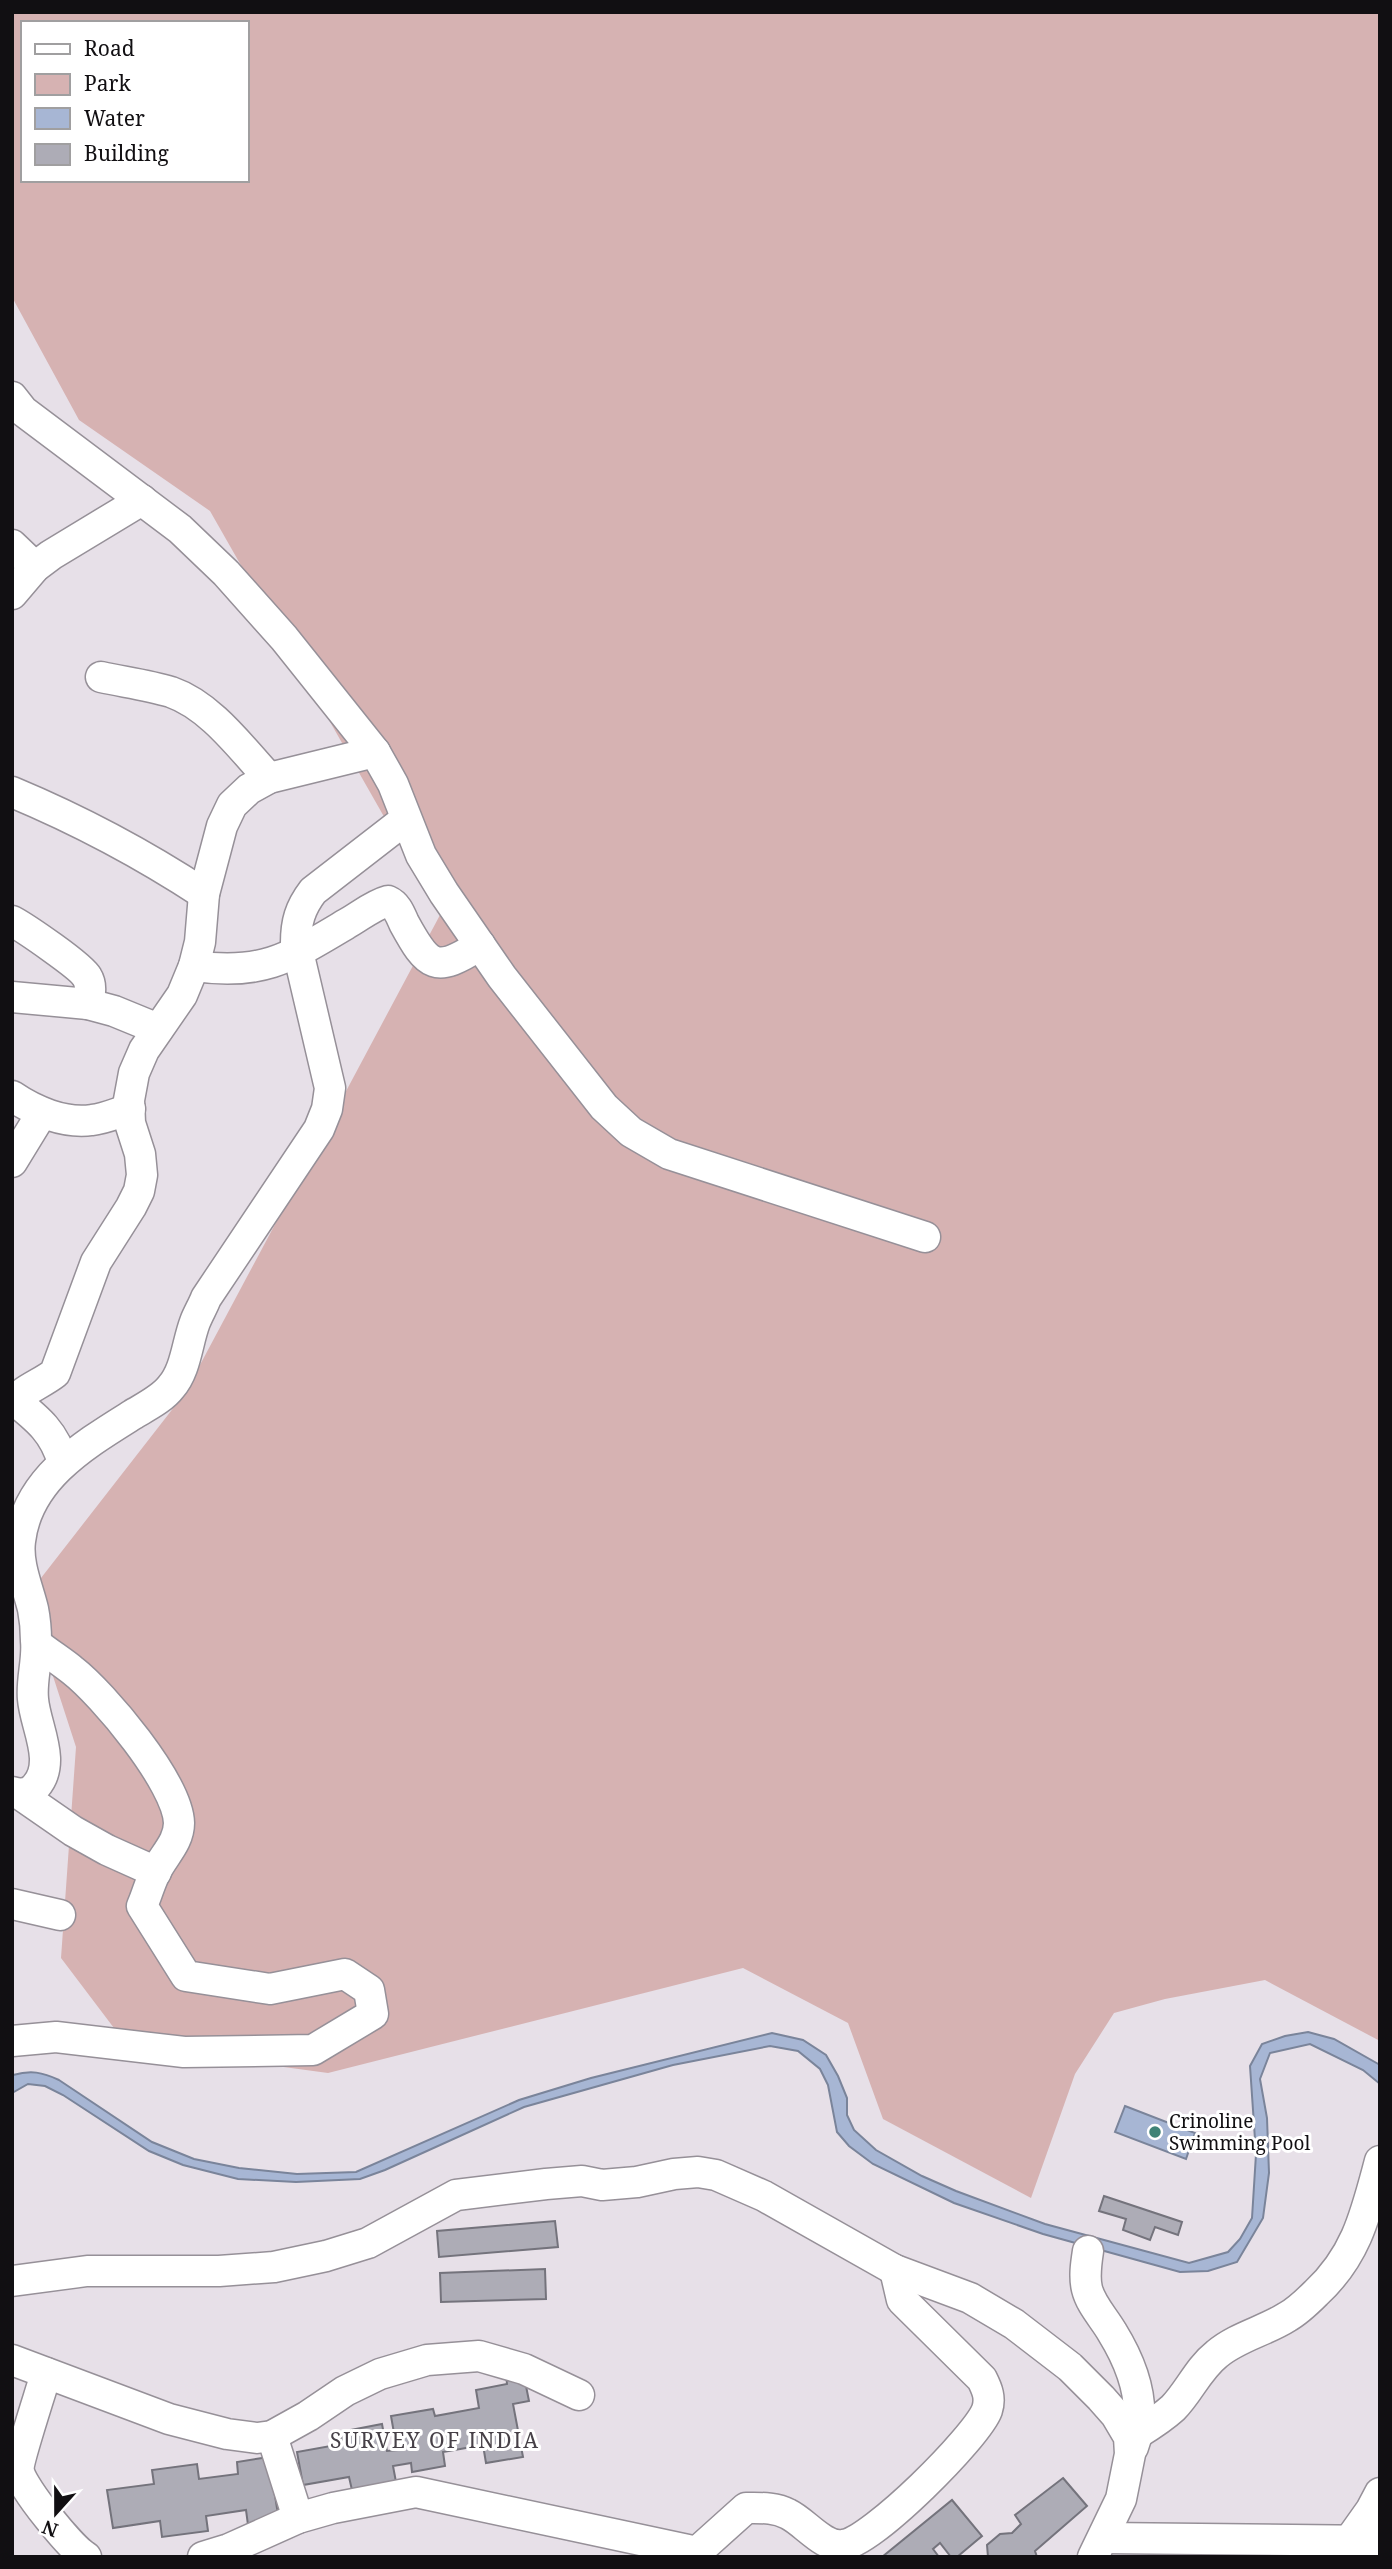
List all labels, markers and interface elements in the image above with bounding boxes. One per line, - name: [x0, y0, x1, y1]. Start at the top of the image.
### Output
- legend: [21, 21, 248, 182]
- text: Road: [84, 34, 135, 62]
- text: Park: [84, 69, 131, 97]
- text: Water: [84, 104, 145, 132]
- text: Building: [84, 139, 169, 167]
- place label: Crinoline Swimming Pool: [1169, 2108, 1310, 2156]
- marker: Crinoline Swimming Pool: [1147, 2124, 1163, 2140]
- district label: SURVEY OF INDIA: [330, 2426, 540, 2454]
- north arrow: [21, 2478, 91, 2548]
- text: N: [38, 2514, 62, 2544]

